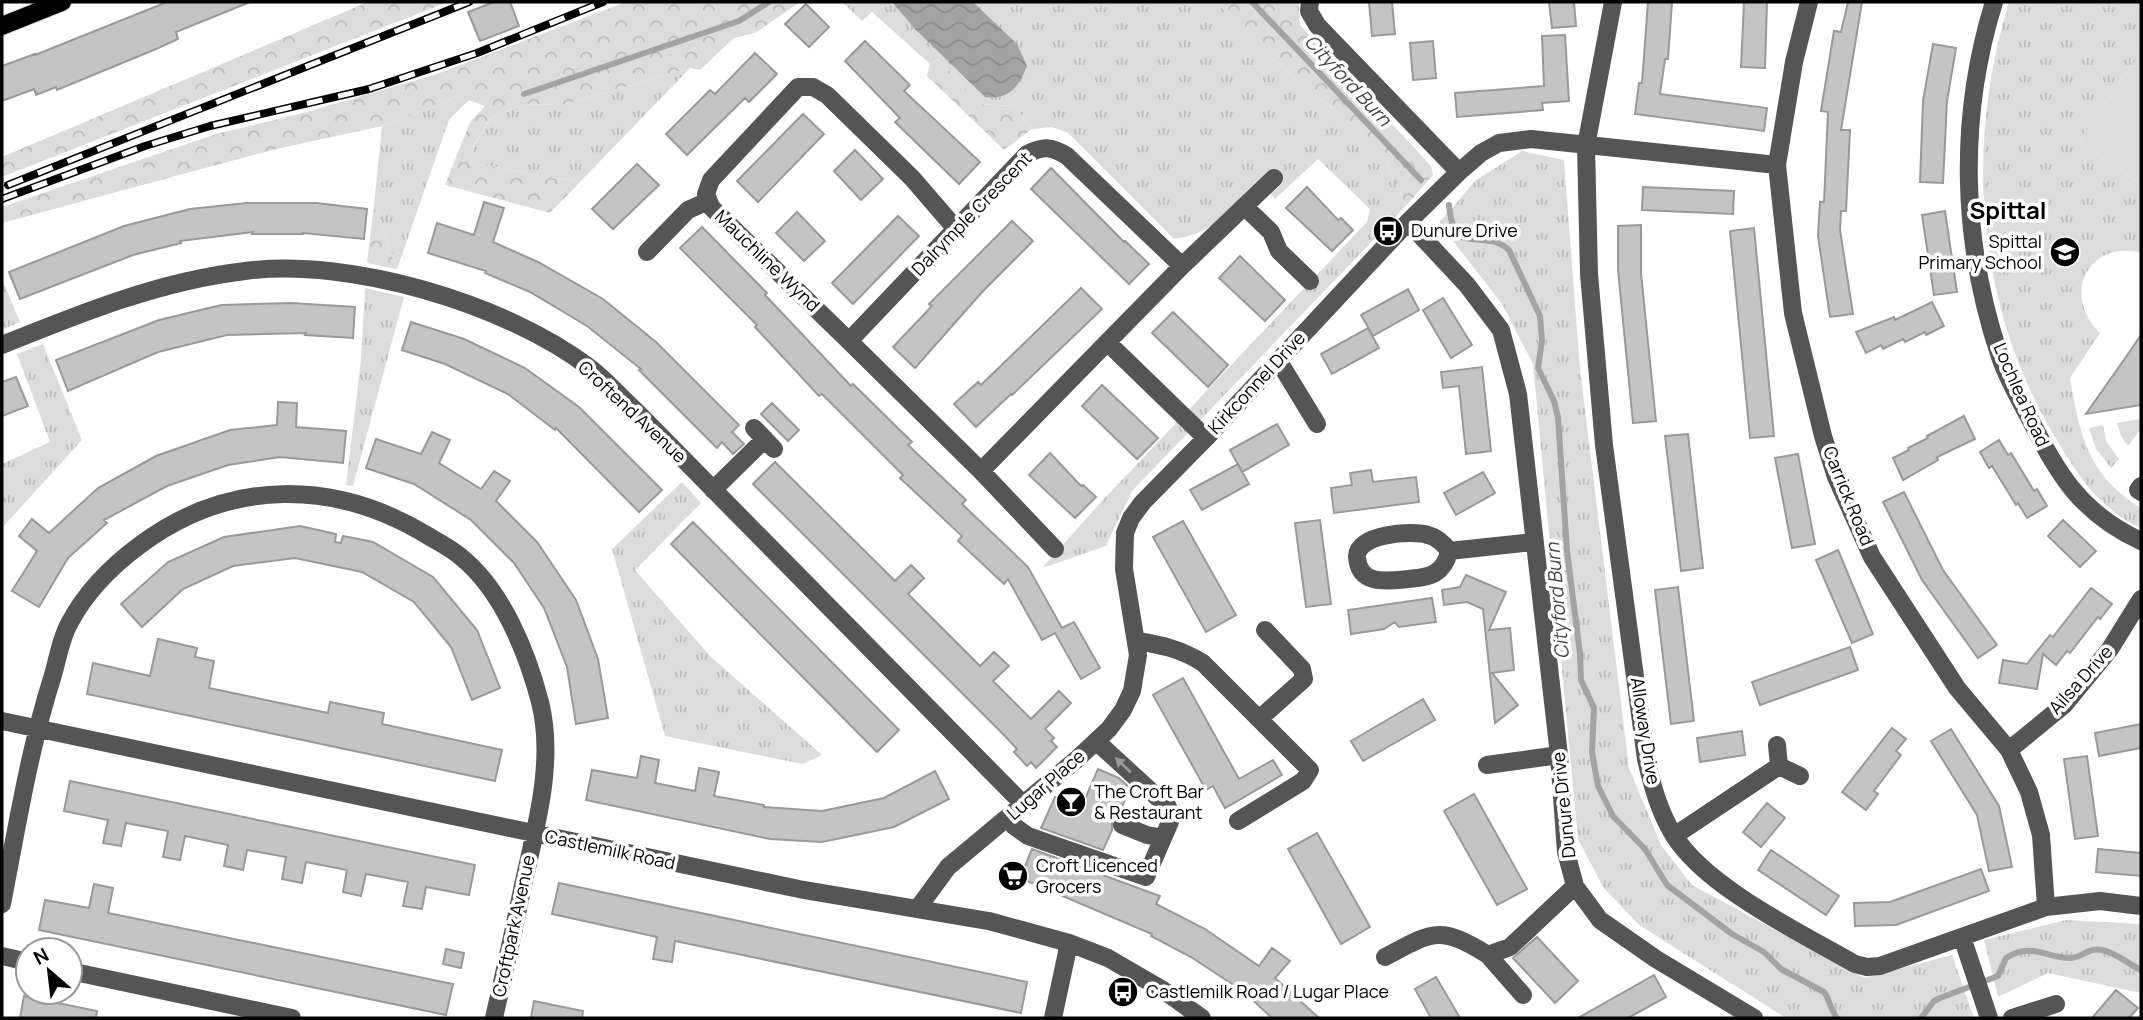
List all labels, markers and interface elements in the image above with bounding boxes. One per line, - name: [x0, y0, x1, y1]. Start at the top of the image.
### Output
- water label: Cityford Burn: [1299, 29, 1398, 132]
- street label: Dalrymple Crescent: [906, 146, 1037, 280]
- district label: Spittal: [1969, 193, 2047, 226]
- street label: Mauchline Wynd: [710, 204, 825, 317]
- bus stop icon: Dunure Drive: [1371, 214, 1405, 248]
- place label: Dunure Drive: [1411, 218, 1518, 242]
- place label: Spittal Primary School: [1918, 229, 2042, 274]
- school or university icon: Spittal Primary School: [2048, 235, 2082, 269]
- street label: Kirkconnel Drive: [1202, 326, 1310, 439]
- street label: Lochlea Road: [1988, 339, 2056, 450]
- street label: Croftend Avenue: [573, 355, 692, 468]
- street label: Carrick Road: [1818, 442, 1880, 549]
- water label: Cityford Burn: [1539, 541, 1575, 660]
- street label: Ailsa Drive: [2043, 640, 2118, 719]
- street label: Alloway Drive: [1626, 676, 1666, 786]
- street label: Lugar Place: [1001, 744, 1089, 825]
- street label: Dunure Drive: [1545, 751, 1581, 859]
- one-way arrow: [1114, 757, 1132, 773]
- place label: The Croft Bar & Restaurant: [1094, 779, 1205, 824]
- bar icon: The Croft Bar & Restaurant: [1054, 785, 1088, 819]
- street label: Castlemilk Road: [543, 823, 678, 875]
- street label: Croftpark Avenue: [486, 853, 540, 999]
- place label: Croft Licenced Grocers: [1036, 853, 1158, 898]
- supermarket icon: Croft Licenced Grocers: [996, 859, 1030, 893]
- north arrow: [14, 936, 84, 1006]
- text: N: [29, 941, 53, 971]
- bus stop icon: Castlemilk Road / Lugar Place: [1106, 975, 1140, 1009]
- place label: Castlemilk Road / Lugar Place: [1146, 979, 1389, 1003]

